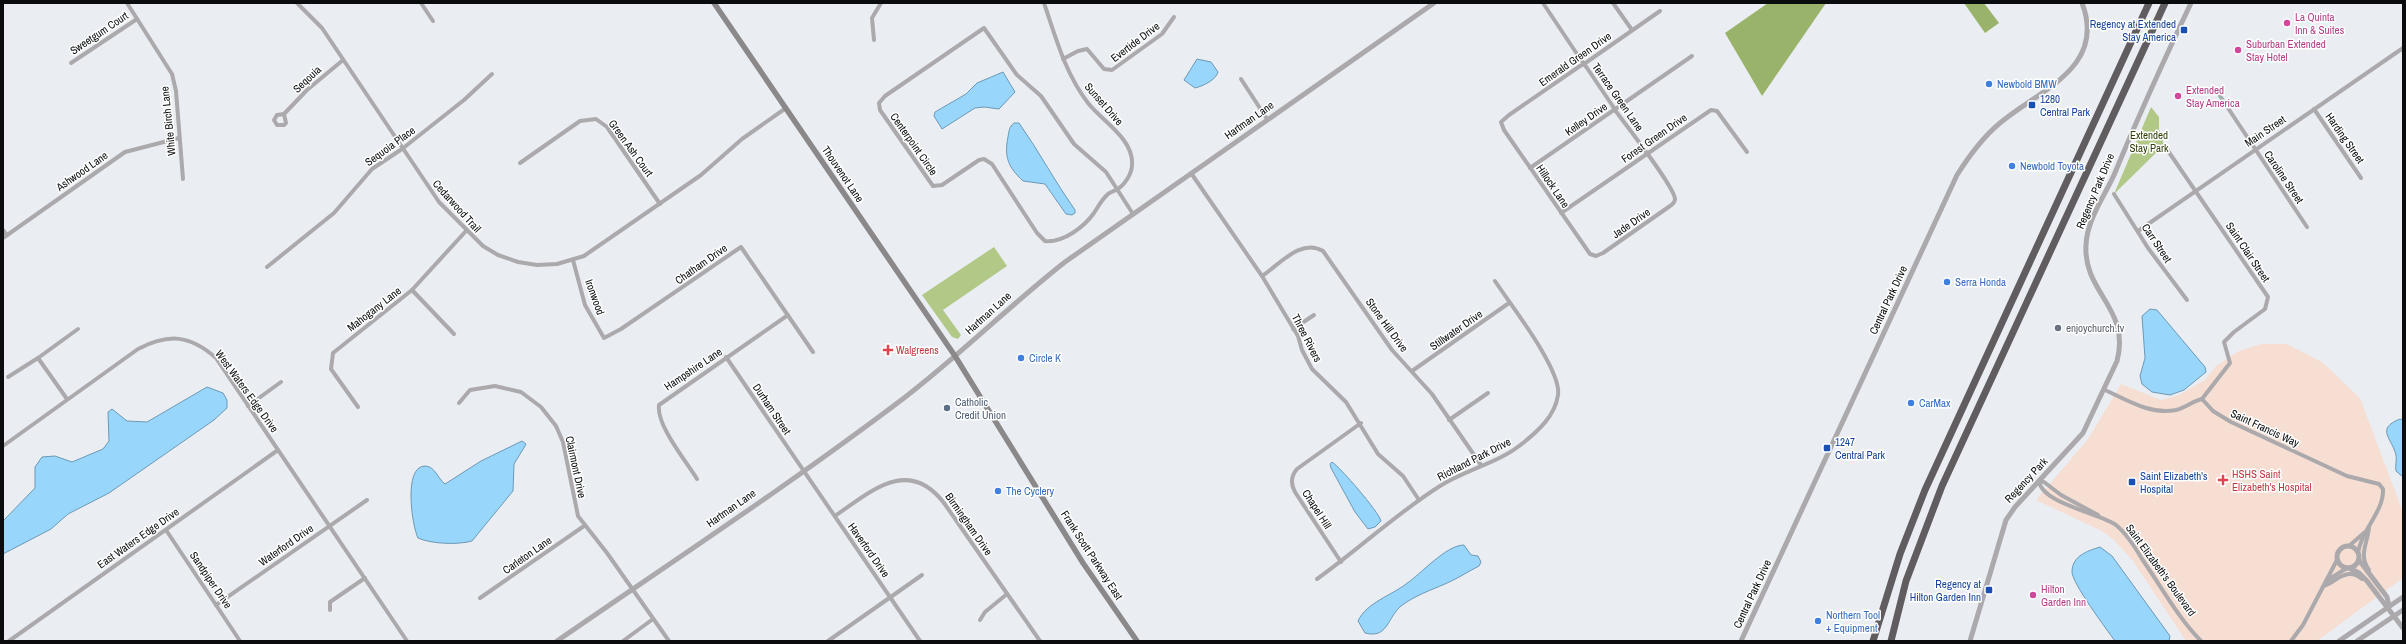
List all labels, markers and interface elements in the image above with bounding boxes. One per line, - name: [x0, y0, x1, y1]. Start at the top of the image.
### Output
- street label: Sweetgum Court: [67, 8, 131, 58]
- place label: La Quinta Inn & Suites: [2295, 10, 2345, 37]
- place label: Regency at Extended Stay America: [2090, 17, 2176, 44]
- marker: La Quinta Inn & Suites: [2282, 18, 2292, 28]
- street label: Evertide Drive: [1108, 19, 1162, 65]
- marker: Regency at Extended Stay America: [2179, 25, 2189, 35]
- street label: Emerald Green Drive: [1536, 29, 1614, 89]
- place label: Suburban Extended Stay Hotel: [2246, 37, 2326, 64]
- marker: Suburban Extended Stay Hotel: [2233, 45, 2243, 55]
- street label: Terrace Green Lane: [1589, 60, 1647, 134]
- street label: Seqouia: [290, 62, 324, 96]
- place label: Newbold BMW: [1997, 77, 2057, 91]
- marker: Newbold BMW: [1984, 79, 1994, 89]
- street label: Sunset Drive: [1082, 80, 1126, 128]
- place label: Extended Stay America: [2186, 83, 2240, 110]
- street label: White Birch Lane: [157, 86, 179, 156]
- marker: Extended Stay America: [2173, 91, 2183, 101]
- place label: 1280 Central Park: [2040, 92, 2091, 119]
- street label: Hartman Lane: [1222, 98, 1276, 142]
- street label: Kelley Drive: [1562, 99, 1610, 139]
- marker: 1280 Central Park: [2027, 100, 2037, 110]
- street label: Centerpoint Circle: [887, 110, 941, 178]
- street label: Forest Green Drive: [1619, 110, 1689, 166]
- street label: Harding Street: [2322, 110, 2368, 166]
- street label: Main Street: [2242, 112, 2289, 150]
- street label: Green Ash Court: [606, 117, 657, 180]
- street label: Sequoia Place: [362, 123, 418, 169]
- park label: Extended Stay Park: [2129, 128, 2169, 155]
- street label: Thouvenot Lane: [819, 143, 867, 205]
- street label: Ashwood Lane: [53, 148, 110, 194]
- street label: Caroline Street: [2261, 148, 2307, 206]
- street label: Regency Park Drive: [2073, 151, 2117, 231]
- place label: Newbold Toyota: [2020, 159, 2084, 173]
- marker: Newbold Toyota: [2007, 161, 2017, 171]
- street label: Hillock Lane: [1533, 162, 1573, 210]
- street label: Cedarwood Trail: [430, 177, 484, 235]
- street label: Jade Drive: [1609, 205, 1653, 241]
- street label: Saint Clair Street: [2223, 219, 2273, 285]
- street label: Carr Street: [2139, 221, 2175, 266]
- street label: Chatham Drive: [672, 241, 730, 287]
- street label: Central Park Drive: [1866, 263, 1910, 337]
- place label: Serra Honda: [1955, 275, 2006, 289]
- street label: Ironwood: [582, 277, 608, 317]
- marker: Serra Honda: [1942, 277, 1952, 287]
- street label: Mahogany Lane: [344, 284, 404, 334]
- street label: Hartman Lane: [962, 289, 1014, 337]
- street label: Stone Hill Drive: [1363, 295, 1411, 355]
- street label: Stillwater Drive: [1427, 307, 1485, 353]
- street label: Three Rivers: [1289, 312, 1325, 365]
- place label: enjoychurch.tv: [2066, 321, 2125, 335]
- marker: enjoychurch.tv: [2053, 323, 2063, 333]
- place label: Walgreens: [896, 343, 939, 357]
- street label: Hampshire Lane: [661, 345, 725, 393]
- marker: Walgreens: [883, 345, 893, 355]
- street label: West Waters Edge Drive: [212, 347, 282, 435]
- place label: Circle K: [1029, 351, 1061, 365]
- marker: Circle K: [1016, 353, 1026, 363]
- street label: Durham Street: [750, 381, 794, 438]
- place label: Catholic Credit Union: [955, 395, 1006, 422]
- place label: CarMax: [1919, 396, 1951, 410]
- marker: CarMax: [1906, 398, 1916, 408]
- marker: Catholic Credit Union: [942, 403, 952, 413]
- street label: Saint Francis Way: [2229, 406, 2302, 450]
- street label: Richland Park Drive: [1435, 434, 1513, 484]
- street label: Clairmont Drive: [563, 435, 589, 499]
- place label: 1247 Central Park: [1835, 435, 1886, 462]
- marker: 1247 Central Park: [1822, 443, 1832, 453]
- street label: Regency Park: [2002, 454, 2051, 505]
- place label: HSHS Saint Elizabeth's Hospital: [2232, 467, 2311, 494]
- place label: Saint Elizabeth's Hospital: [2140, 469, 2208, 496]
- marker: HSHS Saint Elizabeth's Hospital: [2217, 474, 2229, 486]
- marker: Saint Elizabeth's Hospital: [2127, 477, 2137, 487]
- place label: The Cyclery: [1006, 484, 1055, 498]
- street label: Hartman Lane: [704, 486, 758, 530]
- marker: The Cyclery: [993, 486, 1003, 496]
- street label: Chapel Hill: [1299, 487, 1335, 531]
- street label: Birmingham Drive: [942, 490, 996, 558]
- street label: East Waters Edge Drive: [94, 505, 182, 571]
- street label: Frank Scott Parkway East: [1058, 508, 1126, 603]
- street label: Haverford Drive: [845, 520, 893, 580]
- street label: Waterford Drive: [256, 521, 316, 569]
- street label: Saint Elizabeth's Boulevard: [2123, 521, 2199, 619]
- street label: Carleton Lane: [500, 533, 554, 577]
- street label: Sandpiper Drive: [187, 549, 235, 611]
- street label: Central Park Drive: [1730, 557, 1774, 631]
- place label: Regency at Hilton Garden Inn: [1910, 577, 1981, 604]
- place label: Hilton Garden Inn: [2041, 582, 2086, 609]
- marker: Regency at Hilton Garden Inn: [1984, 585, 1994, 595]
- marker: Hilton Garden Inn: [2028, 590, 2038, 600]
- place label: Northern Tool + Equipment: [1826, 608, 1880, 635]
- marker: Northern Tool + Equipment: [1813, 616, 1823, 626]

